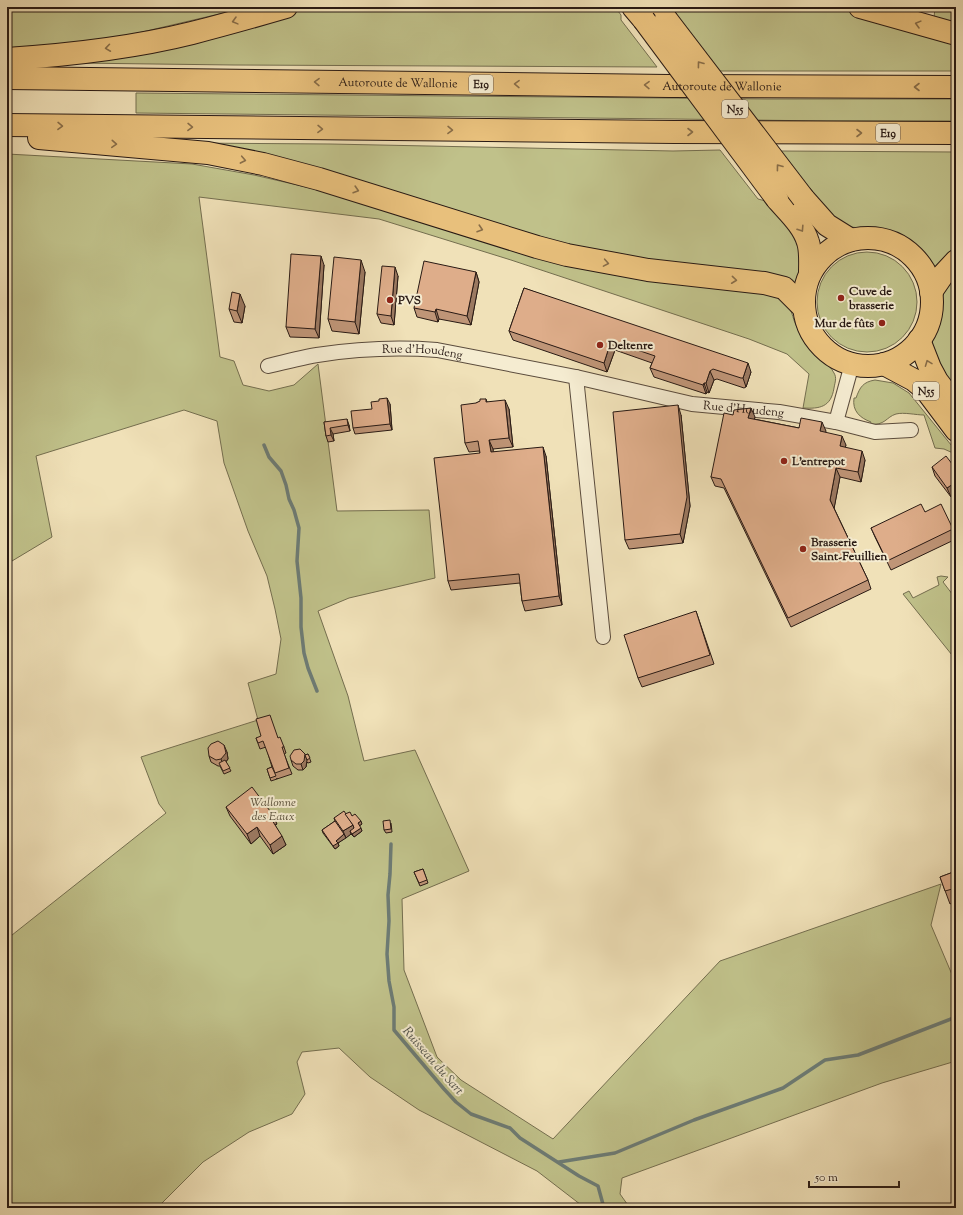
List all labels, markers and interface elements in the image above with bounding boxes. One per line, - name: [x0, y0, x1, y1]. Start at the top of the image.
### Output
- one-way arrow: [232, 16, 239, 25]
- one-way arrow: [915, 20, 922, 28]
- one-way arrow: [105, 43, 111, 52]
- one-way arrow: [698, 62, 705, 69]
- street label: Autoroute de Wallonie: [338, 74, 458, 93]
- road number: E19: [469, 75, 493, 93]
- one-way arrow: [314, 78, 320, 86]
- street label: Autoroute de Wallonie: [662, 78, 782, 96]
- one-way arrow: [514, 80, 520, 88]
- one-way arrow: [644, 81, 650, 89]
- one-way arrow: [914, 83, 920, 91]
- road number: N55: [722, 100, 748, 118]
- one-way arrow: [57, 122, 63, 130]
- one-way arrow: [187, 123, 193, 131]
- one-way arrow: [317, 124, 323, 133]
- road number: E19: [876, 124, 900, 142]
- one-way arrow: [447, 126, 453, 134]
- one-way arrow: [687, 128, 693, 136]
- one-way arrow: [856, 129, 862, 137]
- one-way arrow: [111, 140, 117, 149]
- one-way arrow: [240, 155, 246, 164]
- one-way arrow: [777, 165, 784, 172]
- one-way arrow: [352, 185, 359, 194]
- one-way arrow: [477, 224, 484, 232]
- one-way arrow: [796, 225, 803, 232]
- one-way arrow: [602, 258, 609, 267]
- one-way arrow: [731, 275, 737, 284]
- place label: Cuve de brasserie: [848, 283, 894, 315]
- place label: PVS: [397, 292, 421, 310]
- marker: Cuve de brasserie: [836, 293, 846, 303]
- marker: PVS: [385, 295, 395, 305]
- place label: Mur de fûts: [814, 315, 874, 333]
- marker: Mur de fûts: [877, 318, 887, 328]
- place label: Deltenre: [607, 337, 653, 355]
- marker: Deltenre: [595, 340, 605, 350]
- street label: Rue d'Houdeng: [382, 341, 464, 365]
- one-way arrow: [924, 359, 932, 366]
- road number: N55: [913, 382, 939, 400]
- street label: Rue d'Houdeng: [702, 397, 785, 423]
- place label: L'entrepot: [791, 453, 846, 471]
- marker: L'entrepot: [779, 456, 789, 466]
- place label: Brasserie Saint-Feuillien: [810, 534, 888, 566]
- marker: Brasserie Saint-Feuillien: [798, 544, 808, 554]
- park label: Wallonne des Eaux: [250, 794, 296, 826]
- water label: Ruisseau du Sart: [398, 1023, 467, 1099]
- scale bar: [809, 1163, 899, 1189]
- text: 50 m: [814, 1169, 838, 1187]

